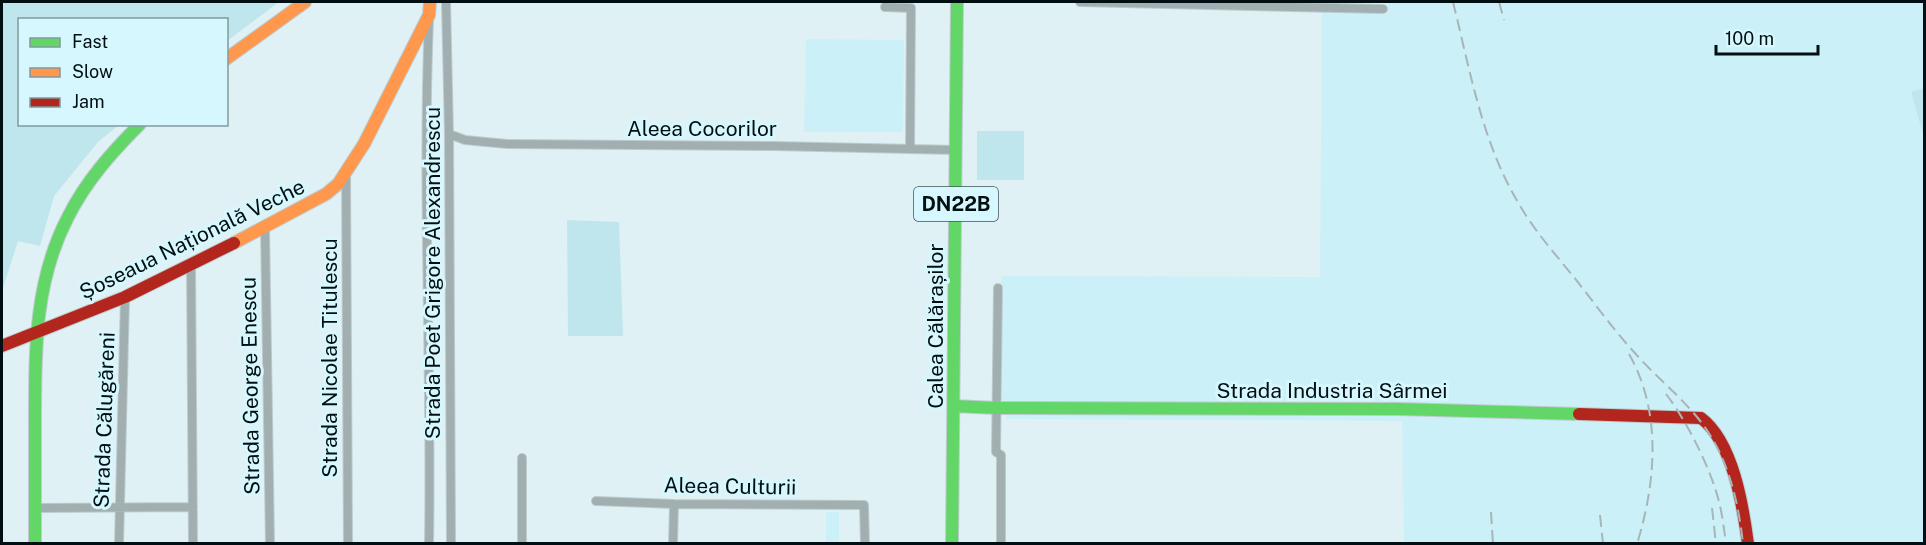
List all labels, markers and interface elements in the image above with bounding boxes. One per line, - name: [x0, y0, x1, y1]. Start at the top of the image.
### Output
- legend: [18, 18, 228, 126]
- scale bar: [1716, 18, 1818, 56]
- text: 100 m: [1725, 28, 1774, 49]
- text: Fast: [72, 31, 108, 52]
- text: Slow: [72, 61, 113, 82]
- text: Jam: [72, 91, 105, 112]
- street label: Strada Poet Grigore Alexandrescu: [420, 107, 445, 439]
- street label: Aleea Cocorilor: [627, 116, 777, 141]
- street label: Șoseaua Națională Veche: [75, 174, 309, 304]
- road number: DN22B: [914, 187, 998, 221]
- street label: Strada Nicolae Titulescu: [317, 238, 342, 478]
- street label: Calea Călărașilor: [923, 243, 948, 409]
- street label: Strada George Enescu: [236, 277, 264, 495]
- street label: Strada Călugăreni: [88, 332, 120, 508]
- street label: Strada Industria Sârmei: [1216, 378, 1448, 403]
- street label: Aleea Culturii: [663, 472, 797, 500]

